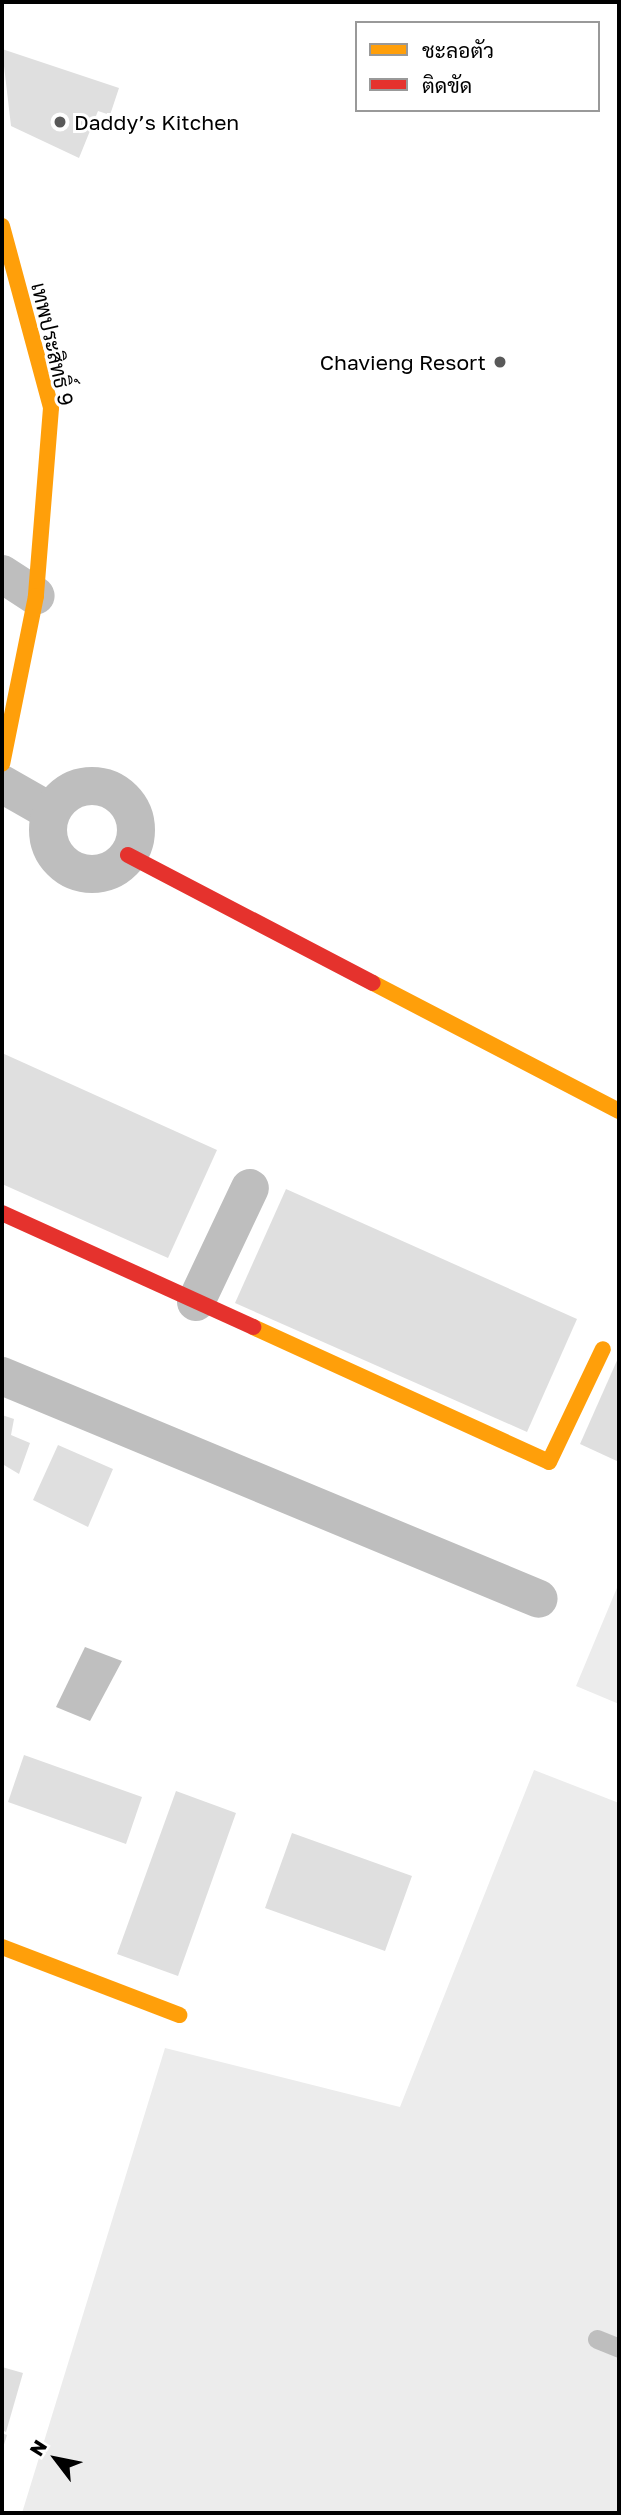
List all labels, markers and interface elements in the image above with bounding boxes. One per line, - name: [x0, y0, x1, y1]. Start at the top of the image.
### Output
- legend: [355, 21, 600, 112]
- text: ชะลอตัว: [422, 37, 494, 63]
- text: ติดขัด: [422, 72, 472, 98]
- place label: Daddy’s Kitchen: [74, 109, 239, 135]
- marker: Daddy’s Kitchen: [52, 114, 68, 130]
- street label: เทพประสิทธิ์ 9: [27, 280, 79, 408]
- place label: Chavieng Resort: [320, 349, 486, 375]
- marker: Chavieng Resort: [492, 354, 508, 370]
- north arrow: [21, 2424, 91, 2494]
- text: N: [24, 2435, 51, 2460]

